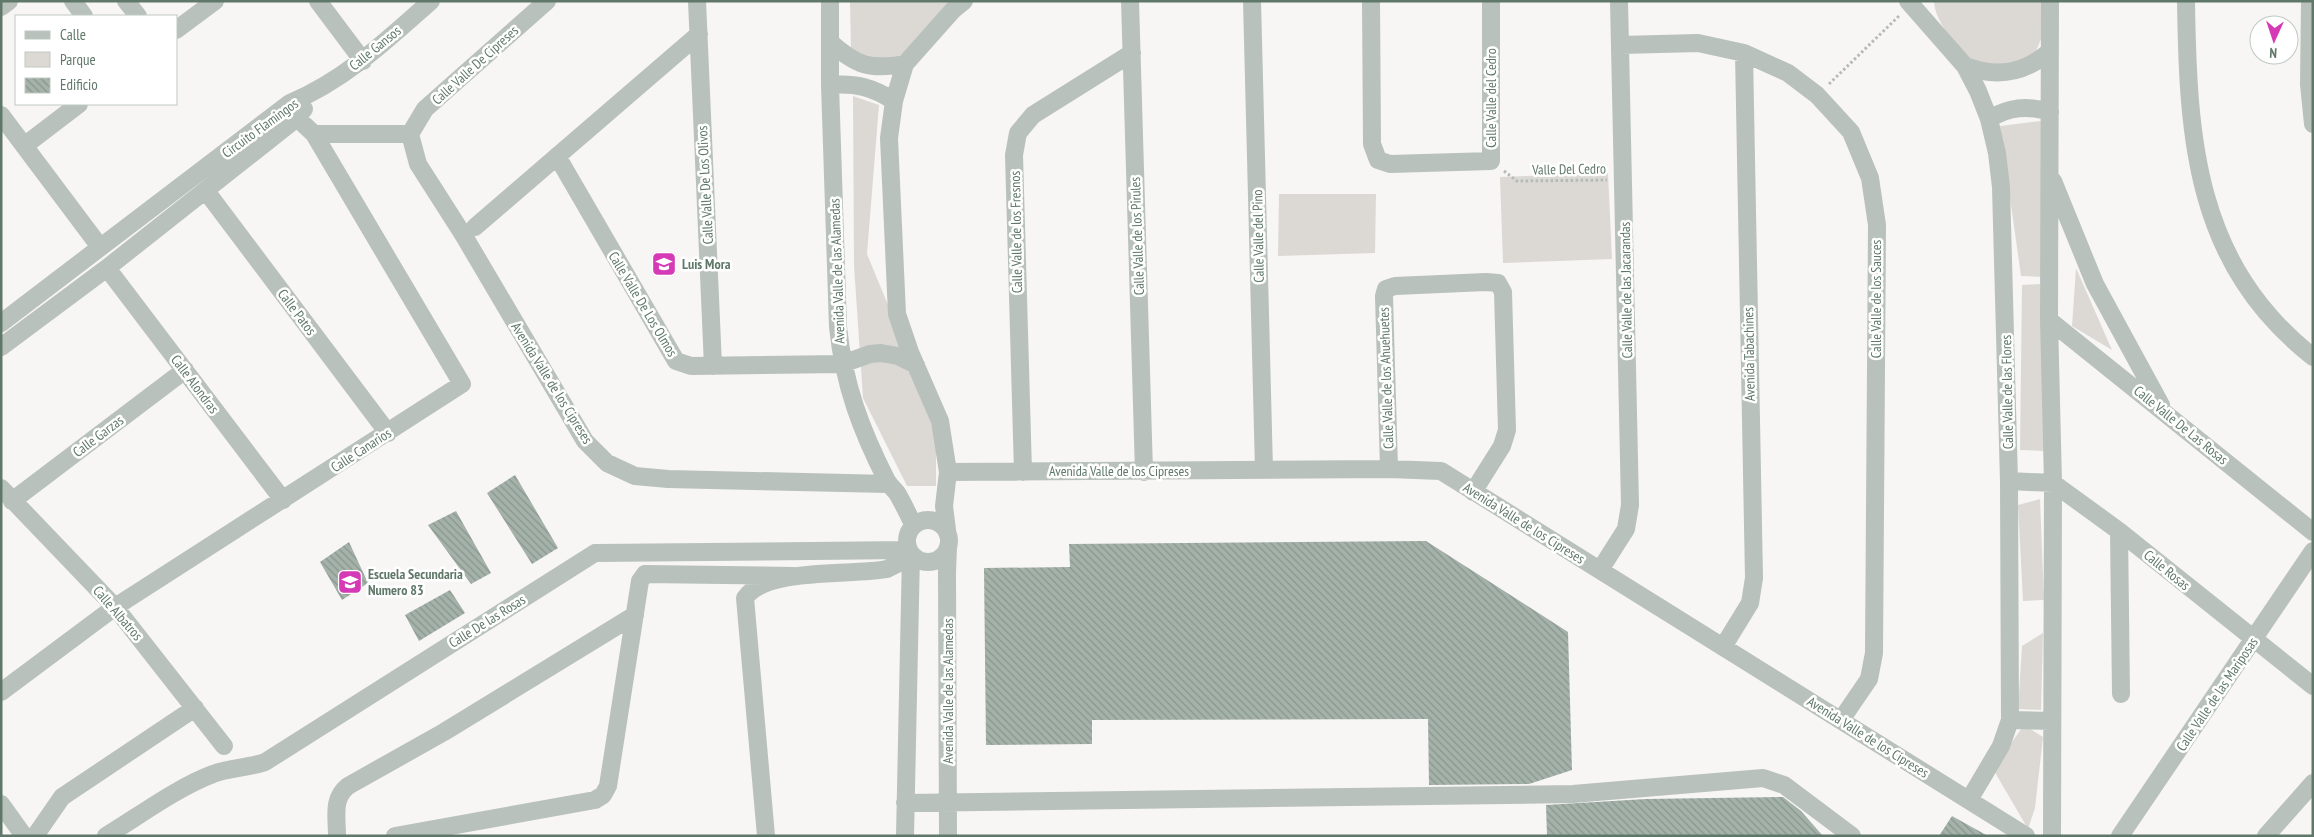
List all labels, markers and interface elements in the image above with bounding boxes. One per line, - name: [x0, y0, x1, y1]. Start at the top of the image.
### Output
- legend: [15, 15, 178, 105]
- north arrow: [2249, 15, 2299, 65]
- street label: Calle Valle De Cipreses: [428, 21, 522, 109]
- street label: Calle Gansos: [346, 22, 405, 74]
- text: Calle: [60, 25, 86, 44]
- text: N: [2269, 44, 2278, 62]
- street label: Calle Valle del Cedro: [1482, 48, 1500, 148]
- text: Parque: [60, 50, 96, 69]
- text: Edificio: [60, 75, 98, 94]
- street label: Circuito Flamingos: [218, 94, 302, 162]
- street label: Calle Valle De Los Olivos: [693, 125, 717, 245]
- street label: Valle Del Cedro: [1531, 159, 1606, 179]
- street label: Calle Valle de los Fresnos: [1006, 170, 1026, 293]
- street label: Calle Valle de los Pirules: [1126, 176, 1148, 295]
- street label: Calle Valle del Pino: [1248, 189, 1268, 283]
- street label: Avenida Valle de las Alamedas: [825, 198, 849, 344]
- street label: Calle Valle de las Jacarandas: [1616, 221, 1636, 358]
- street label: Calle Valle de los Sauces: [1867, 240, 1885, 358]
- street label: Calle Valle De Los Olmos: [605, 248, 682, 360]
- school or university icon: Luis Mora: [651, 251, 677, 277]
- place label: Luis Mora: [682, 255, 731, 273]
- street label: Calle Patos: [274, 285, 320, 339]
- street label: Calle Valle de los Ahuehuetes: [1375, 307, 1397, 449]
- street label: Avenida Tabachines: [1739, 307, 1759, 401]
- street label: Avenida Valle de los Cipreses: [507, 319, 597, 447]
- street label: Calle Valle de las Flores: [1997, 334, 2017, 449]
- street label: Calle Alondras: [167, 351, 223, 417]
- street label: Calle Valle De Las Rosas: [2130, 382, 2232, 469]
- street label: Calle Garzas: [69, 411, 127, 461]
- street label: Calle Canarios: [327, 424, 395, 476]
- street label: Avenida Valle de los Cipreses: [1049, 462, 1189, 480]
- street label: Avenida Valle de los Cipreses: [1460, 478, 1588, 568]
- street label: Calle Rosas: [2140, 546, 2194, 594]
- place label: Escuela Secundaria Numero 83: [368, 565, 463, 599]
- school or university icon: Escuela Secundaria Numero 83: [337, 569, 363, 595]
- street label: Calle Albatros: [89, 582, 147, 644]
- street label: Calle De las Rosas: [445, 590, 529, 652]
- street label: Avenida Valle de las Alamedas: [939, 618, 957, 764]
- street label: Calle Valle de las Mariposas: [2172, 633, 2262, 754]
- street label: Avenida Valle de los Cipreses: [1804, 692, 1932, 782]

